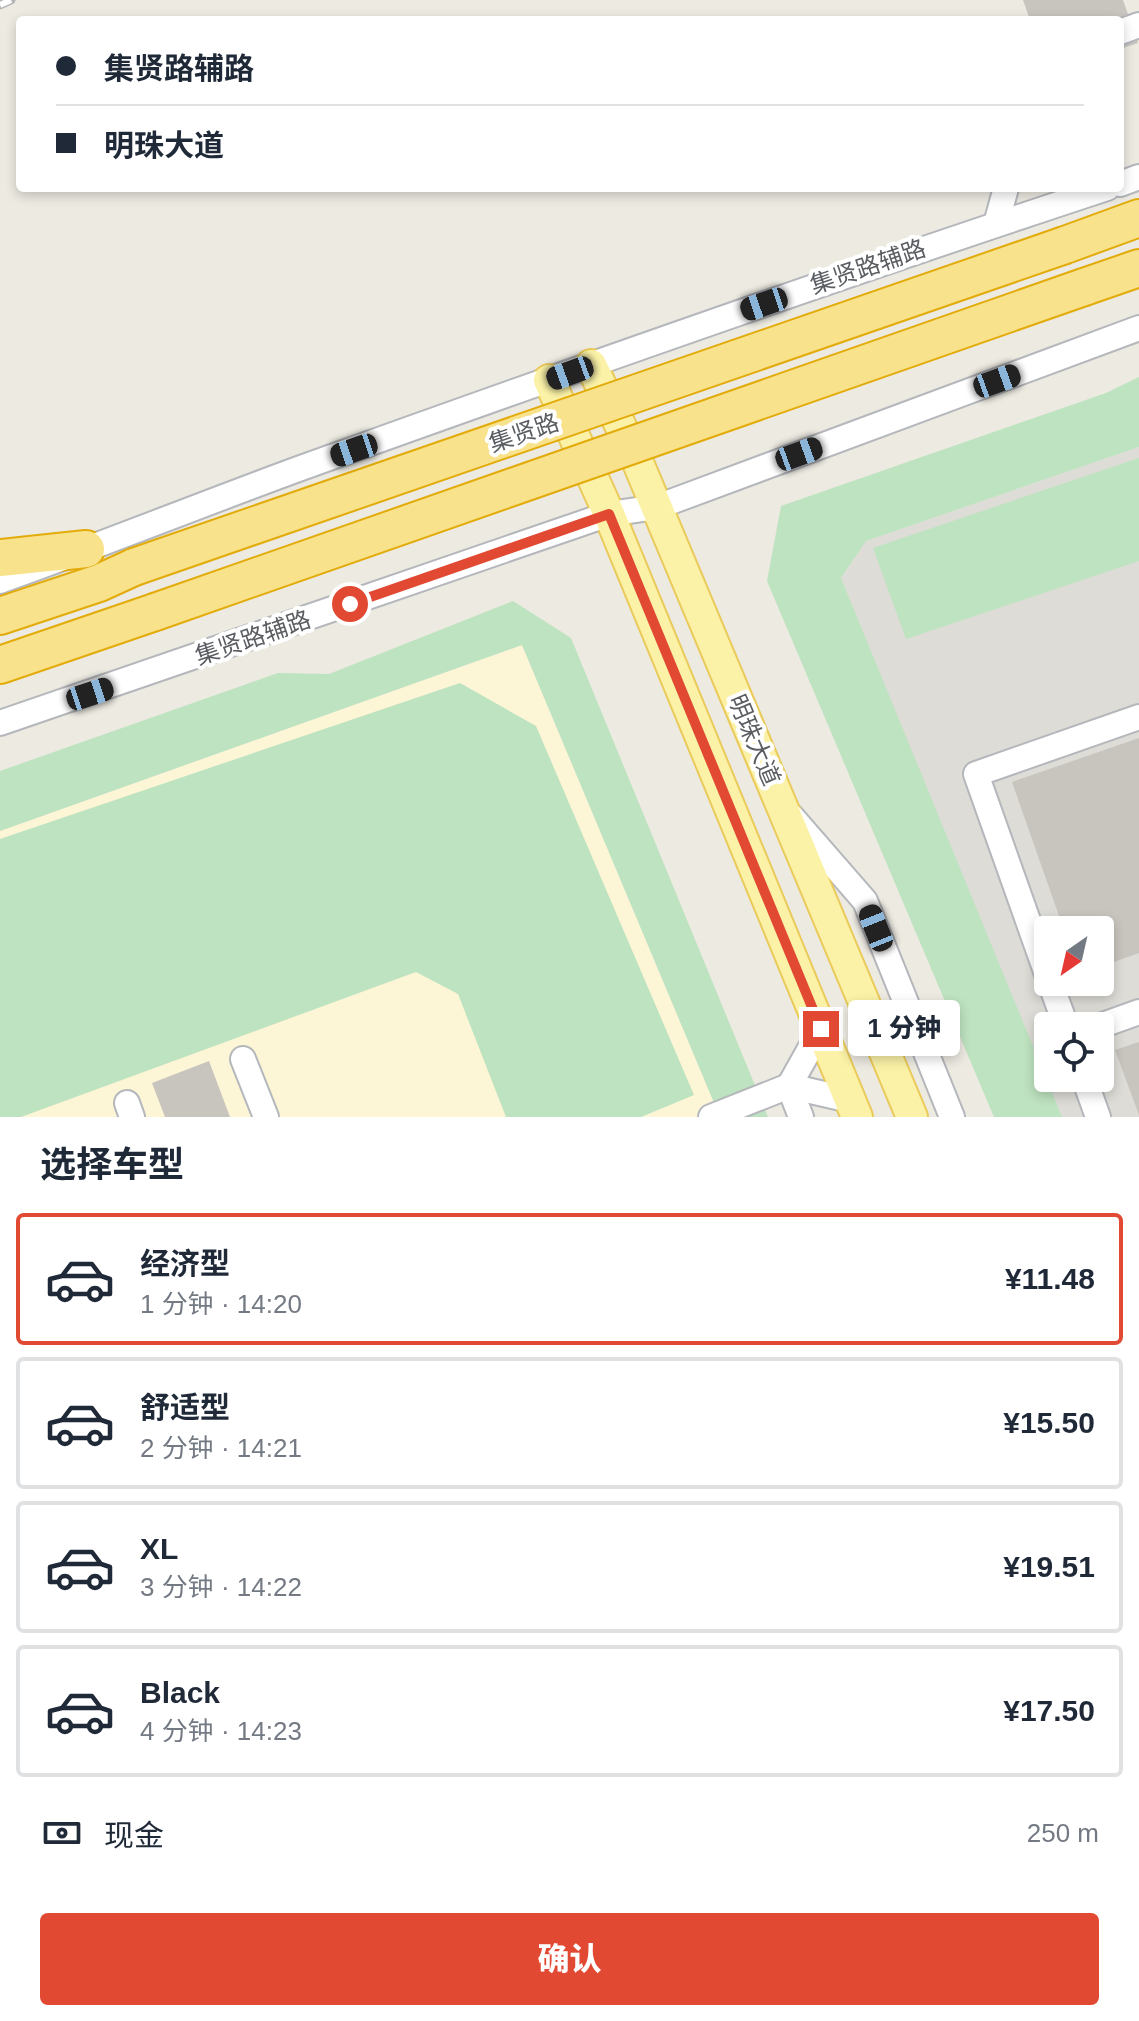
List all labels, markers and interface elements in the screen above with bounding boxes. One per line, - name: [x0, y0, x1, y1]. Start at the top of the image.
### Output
- text: 集贤路辅路: [104, 52, 254, 85]
- text: 明珠大道: [104, 129, 224, 162]
- street label: 集贤路辅路: [807, 234, 929, 299]
- car: [737, 285, 791, 323]
- car: [543, 354, 597, 392]
- car: [970, 362, 1024, 400]
- street label: 集贤路: [485, 408, 562, 457]
- car: [327, 431, 381, 469]
- car: [772, 435, 826, 473]
- route start: [332, 586, 368, 622]
- street label: 集贤路辅路: [192, 605, 314, 670]
- car: [63, 675, 117, 713]
- street label: 明珠大道: [723, 690, 786, 789]
- car: [856, 901, 896, 955]
- north arrow: [1034, 916, 1114, 996]
- map controls: [1034, 916, 1114, 1092]
- callout: 1 分钟: [849, 1001, 961, 1057]
- route end: [803, 1011, 839, 1047]
- button: locate: [1034, 1012, 1114, 1092]
- text: 1 分钟: [867, 1013, 941, 1043]
- text: 选择车型: [40, 1144, 184, 1185]
- icon: car: [44, 1243, 116, 1315]
- text: 经济型: [140, 1247, 230, 1280]
- text: ¥11.48: [1005, 1262, 1095, 1295]
- text: 1 分钟 · 14:20: [140, 1289, 302, 1319]
- icon: car: [44, 1387, 116, 1459]
- text: 舒适型: [140, 1391, 230, 1424]
- text: ¥15.50: [1003, 1406, 1095, 1439]
- text: 2 分钟 · 14:21: [140, 1433, 302, 1463]
- icon: car: [44, 1531, 116, 1603]
- text: XL: [140, 1532, 178, 1565]
- text: ¥19.51: [1003, 1550, 1095, 1583]
- text: 3 分钟 · 14:22: [140, 1572, 302, 1602]
- icon: car: [44, 1675, 116, 1747]
- text: Black: [140, 1676, 220, 1709]
- text: ¥17.50: [1003, 1694, 1095, 1727]
- text: 4 分钟 · 14:23: [140, 1716, 302, 1746]
- icon: cash: [40, 1811, 84, 1855]
- text: 250 m: [1027, 1818, 1099, 1848]
- text: 现金: [104, 1819, 164, 1852]
- button: 确认: [40, 1913, 1099, 2005]

